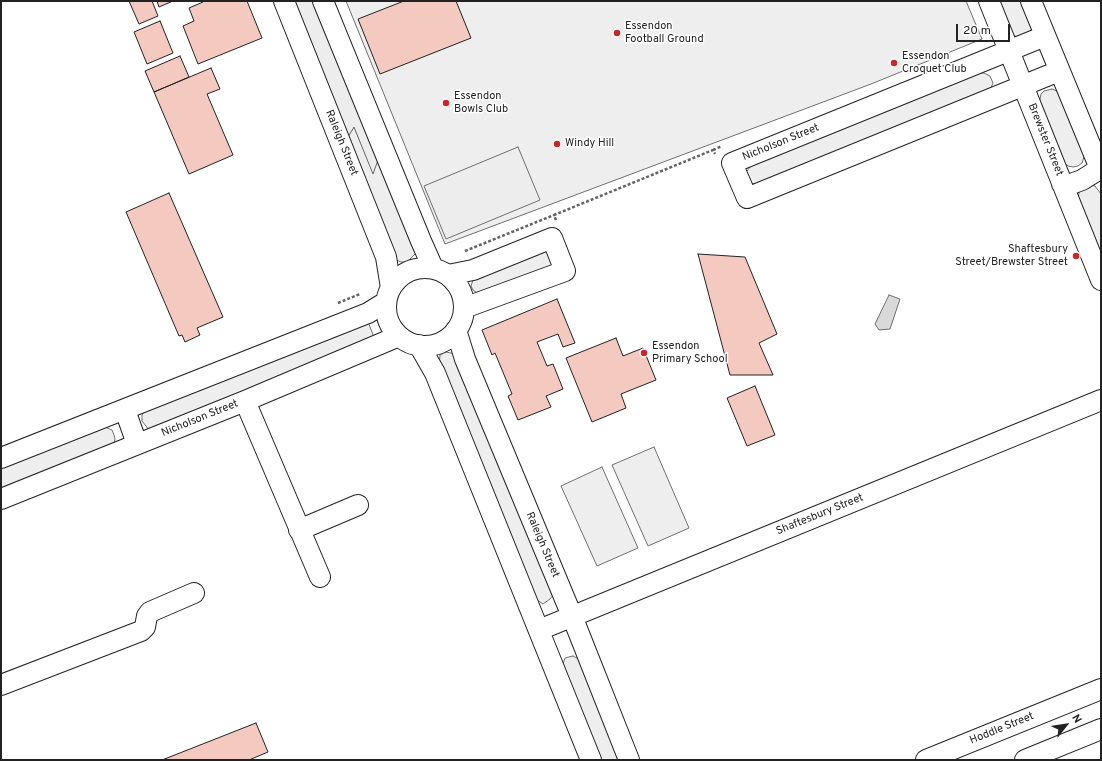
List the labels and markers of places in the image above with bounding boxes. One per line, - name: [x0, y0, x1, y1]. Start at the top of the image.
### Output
- place label: Essendon Football Ground: [625, 20, 704, 46]
- marker: Essendon Football Ground: [612, 28, 622, 38]
- place label: Essendon Croquet Club: [902, 50, 967, 76]
- marker: Essendon Croquet Club: [889, 58, 899, 68]
- place label: Essendon Bowls Club: [454, 90, 508, 116]
- marker: Essendon Bowls Club: [441, 98, 451, 108]
- place label: Windy Hill: [565, 137, 614, 151]
- marker: Windy Hill: [552, 139, 562, 149]
- place label: Shaftesbury Street/Brewster Street: [955, 243, 1068, 269]
- marker: Shaftesbury Street/Brewster Street: [1071, 251, 1081, 261]
- place label: Essendon Primary School: [652, 340, 728, 366]
- marker: Essendon Primary School: [639, 348, 649, 358]

